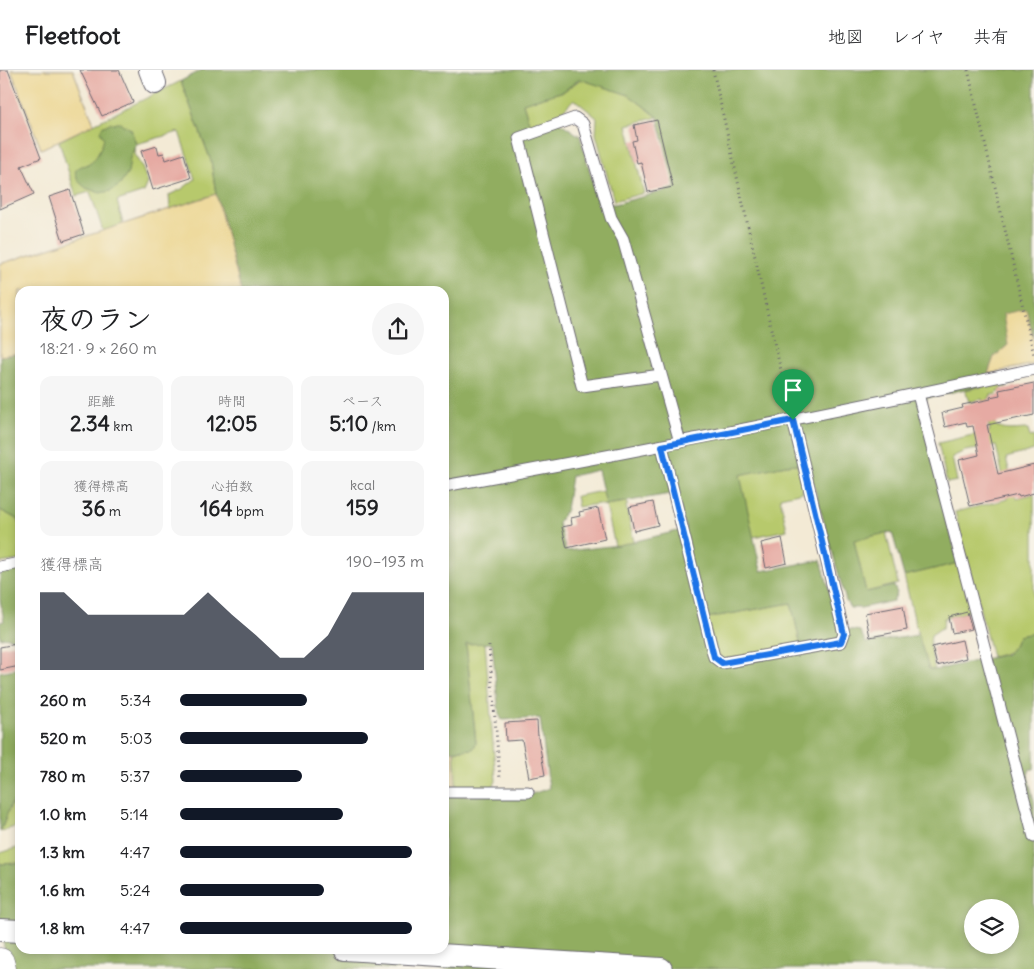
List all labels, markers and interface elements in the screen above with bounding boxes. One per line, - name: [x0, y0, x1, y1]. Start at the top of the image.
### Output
- text: Fleetfoot: [25, 20, 120, 50]
- text: 地図: [828, 25, 864, 48]
- text: レイヤ: [892, 25, 945, 48]
- text: 共有: [973, 25, 1009, 48]
- text: 夜のラン: [40, 301, 152, 337]
- button: share: [372, 303, 424, 355]
- text: 18:21 · 9 × 260 m: [40, 338, 157, 358]
- pin: [772, 369, 814, 420]
- icon: arrive: [779, 376, 807, 404]
- text: 距離: [87, 392, 115, 410]
- text: 時間: [218, 392, 246, 410]
- text: ペース: [342, 392, 383, 410]
- text: 2.34: [70, 410, 110, 437]
- text: 12:05: [207, 410, 257, 437]
- text: 5:10: [329, 410, 368, 437]
- text: km: [110, 417, 133, 435]
- text: /km: [368, 417, 396, 435]
- text: kcal: [350, 476, 375, 494]
- text: 獲得標高: [73, 477, 129, 495]
- text: 心拍数: [211, 477, 253, 495]
- text: 159: [346, 494, 379, 521]
- text: 36: [81, 495, 106, 522]
- text: 164: [200, 495, 233, 522]
- text: m: [106, 502, 121, 520]
- text: bpm: [233, 502, 264, 520]
- text: 190–193 m: [346, 551, 424, 571]
- text: 獲得標高: [40, 554, 104, 574]
- text: 260 m: [40, 690, 86, 710]
- text: 5:34: [120, 690, 151, 710]
- text: 520 m: [40, 728, 86, 748]
- text: 5:03: [120, 728, 152, 748]
- text: 780 m: [40, 766, 85, 786]
- text: 5:37: [120, 766, 150, 786]
- text: 1.0 km: [40, 804, 86, 824]
- text: 5:14: [120, 804, 148, 824]
- text: 1.3 km: [40, 842, 85, 862]
- text: 4:47: [120, 842, 150, 862]
- text: 1.6 km: [40, 880, 85, 900]
- text: 5:24: [120, 880, 151, 900]
- map controls: [964, 899, 1019, 954]
- button: layers: [964, 899, 1019, 954]
- text: 1.8 km: [40, 918, 85, 938]
- text: 4:47: [120, 918, 150, 938]

